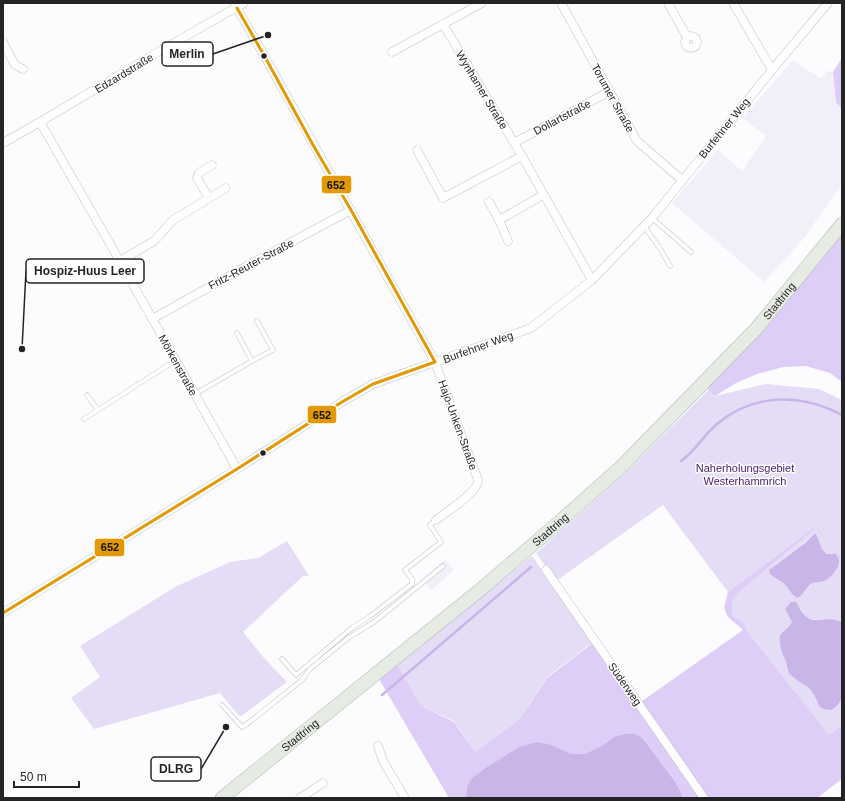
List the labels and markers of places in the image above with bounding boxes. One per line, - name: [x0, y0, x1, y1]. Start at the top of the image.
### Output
- callout: Merlin: [162, 42, 213, 66]
- unlabelled marker: [259, 51, 269, 61]
- callout: Hospiz-Huus Leer: [26, 259, 144, 283]
- unlabelled marker: [258, 448, 268, 458]
- callout: DLRG: [151, 757, 201, 781]

